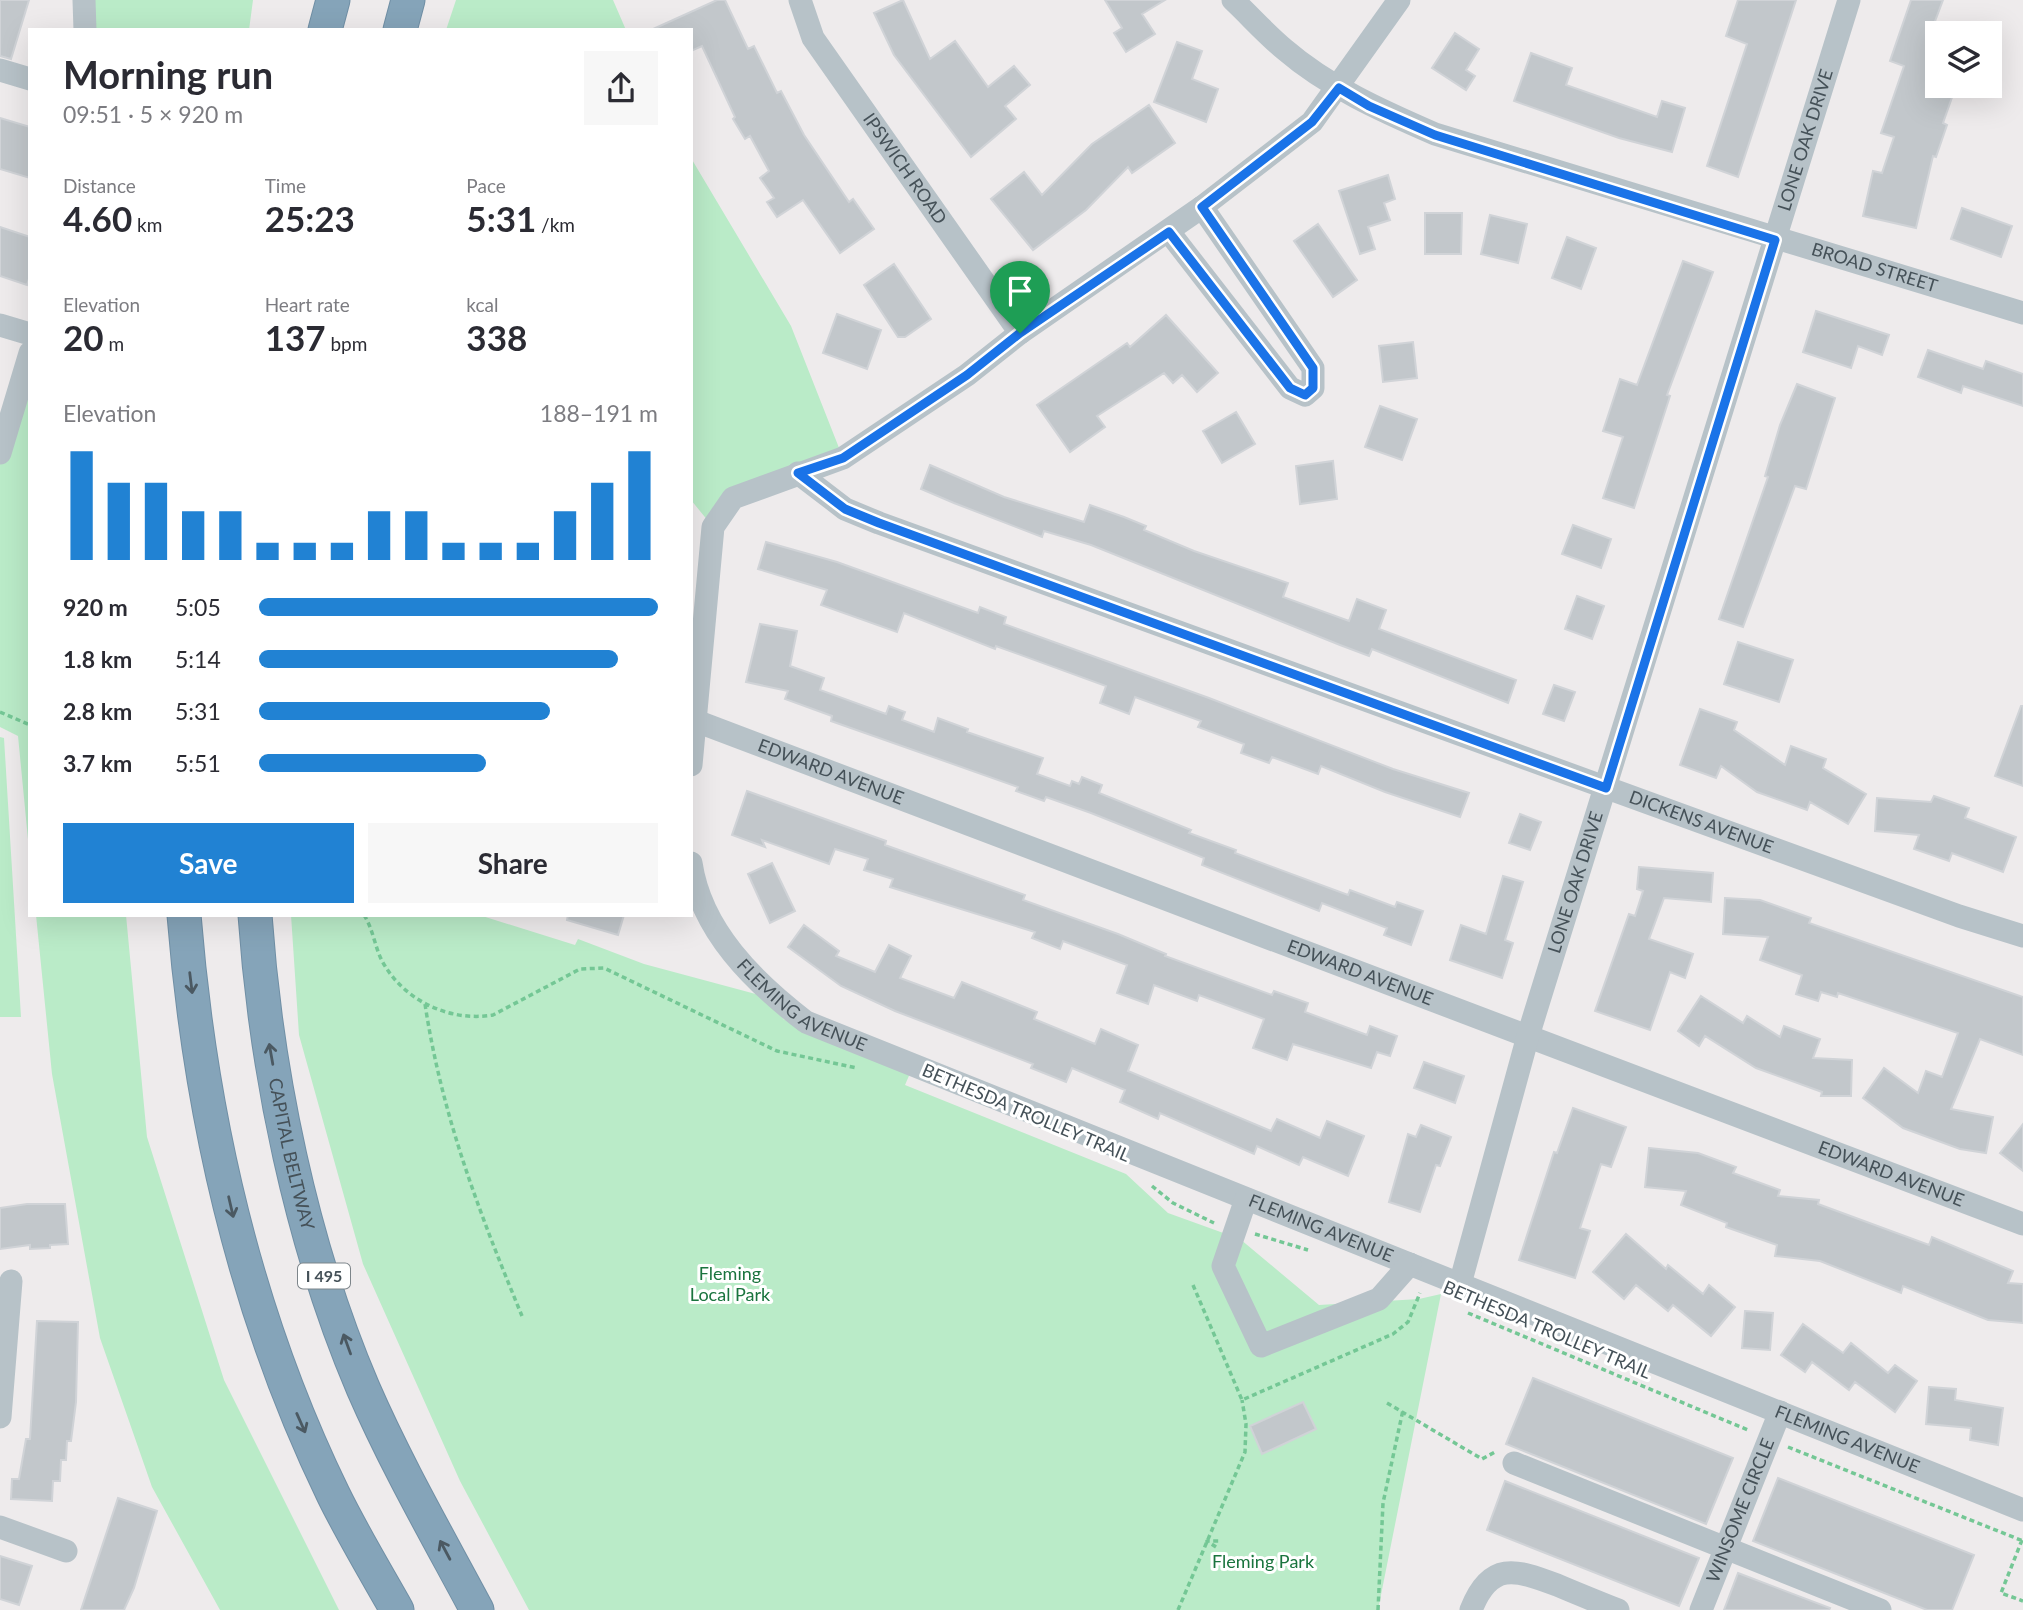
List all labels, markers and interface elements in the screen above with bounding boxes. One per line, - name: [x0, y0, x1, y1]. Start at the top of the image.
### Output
- map controls: [1925, 21, 2002, 98]
- button: layers: [1925, 21, 2002, 98]
- text: Morning run: [63, 51, 273, 97]
- button: share: [584, 51, 658, 125]
- street label: LONE OAK DRIVE: [1772, 66, 1837, 213]
- text: 09:51 · 5 × 920 m: [63, 100, 243, 128]
- street label: IPSWICH ROAD: [859, 108, 952, 228]
- text: Distance: [63, 174, 136, 197]
- text: Time: [265, 174, 306, 197]
- text: Pace: [466, 174, 506, 197]
- text: 4.60: [63, 197, 132, 239]
- text: 25:23: [265, 197, 355, 239]
- text: 5:31: [466, 197, 536, 239]
- text: km: [132, 213, 162, 236]
- text: /km: [536, 213, 575, 236]
- street label: BROAD STREET: [1809, 237, 1941, 296]
- pin: [990, 261, 1050, 333]
- icon: arrive: [1001, 272, 1039, 310]
- text: Elevation: [63, 293, 140, 316]
- text: Heart rate: [265, 293, 350, 316]
- text: kcal: [466, 293, 498, 316]
- text: 20: [63, 316, 104, 358]
- text: 137: [265, 316, 326, 358]
- text: 338: [466, 316, 527, 358]
- text: m: [104, 332, 124, 355]
- text: bpm: [326, 332, 367, 355]
- text: Elevation: [63, 399, 156, 427]
- text: 188–191 m: [540, 399, 658, 427]
- text: 920 m: [63, 593, 128, 621]
- text: 5:05: [175, 593, 221, 621]
- text: 1.8 km: [63, 645, 132, 673]
- text: 5:14: [175, 645, 221, 673]
- text: 2.8 km: [63, 697, 132, 725]
- text: 5:31: [175, 697, 221, 725]
- street label: EDWARD AVENUE: [755, 733, 907, 809]
- text: 3.7 km: [63, 749, 132, 777]
- text: 5:51: [175, 749, 221, 777]
- street label: DICKENS AVENUE: [1626, 785, 1777, 858]
- street label: LONE OAK DRIVE: [1542, 808, 1607, 956]
- button: Save: [63, 823, 354, 903]
- button: Share: [368, 823, 658, 903]
- street label: EDWARD AVENUE: [1284, 934, 1436, 1009]
- street label: FLEMING AVENUE: [733, 954, 870, 1055]
- one-way arrow: [184, 971, 197, 994]
- one-way arrow: [264, 1043, 277, 1066]
- street label: BETHESDA TROLLEY TRAIL: [919, 1058, 1134, 1166]
- street label: CAPITAL BELTWAY: [265, 1076, 320, 1233]
- street label: EDWARD AVENUE: [1815, 1135, 1967, 1211]
- street label: FLEMING AVENUE: [1246, 1189, 1397, 1266]
- one-way arrow: [224, 1195, 238, 1218]
- park label: Fleming Local Park: [690, 1262, 771, 1305]
- road number: I 495: [298, 1264, 350, 1288]
- street label: BETHESDA TROLLEY TRAIL: [1440, 1275, 1655, 1383]
- one-way arrow: [340, 1334, 352, 1356]
- street label: FLEMING AVENUE: [1772, 1400, 1923, 1477]
- one-way arrow: [295, 1412, 308, 1433]
- street label: WINSOME CIRCLE: [1701, 1435, 1778, 1586]
- one-way arrow: [437, 1540, 451, 1560]
- park label: Fleming Park: [1212, 1550, 1315, 1572]

